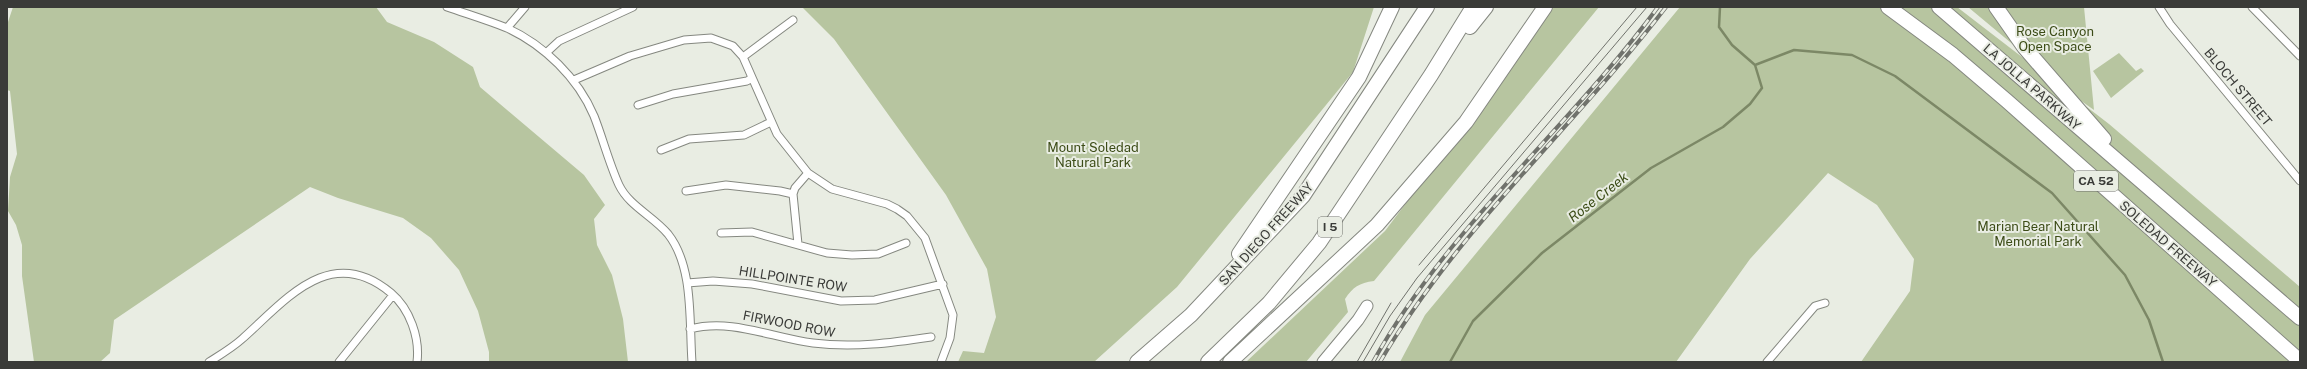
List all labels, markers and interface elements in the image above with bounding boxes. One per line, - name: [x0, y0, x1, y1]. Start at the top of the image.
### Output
- park label: Rose Canyon Open Space: [2016, 24, 2094, 54]
- street label: LA JOLLA PARKWAY: [1980, 41, 2084, 133]
- street label: BLOCH STREET: [2201, 45, 2275, 129]
- park label: Mount Soledad Natural Park: [1047, 140, 1139, 170]
- water label: Rose Creek: [1565, 168, 1631, 225]
- road number: CA 52: [2074, 171, 2118, 191]
- street label: SAN DIEGO FREEWAY: [1216, 179, 1316, 289]
- street label: SOLEDAD FREEWAY: [2116, 198, 2220, 290]
- road number: I 5: [1318, 217, 1342, 237]
- park label: Marian Bear Natural Memorial Park: [1977, 219, 2099, 249]
- street label: HILLPOINTE ROW: [738, 263, 849, 295]
- street label: FIRWOOD ROW: [742, 308, 837, 340]

